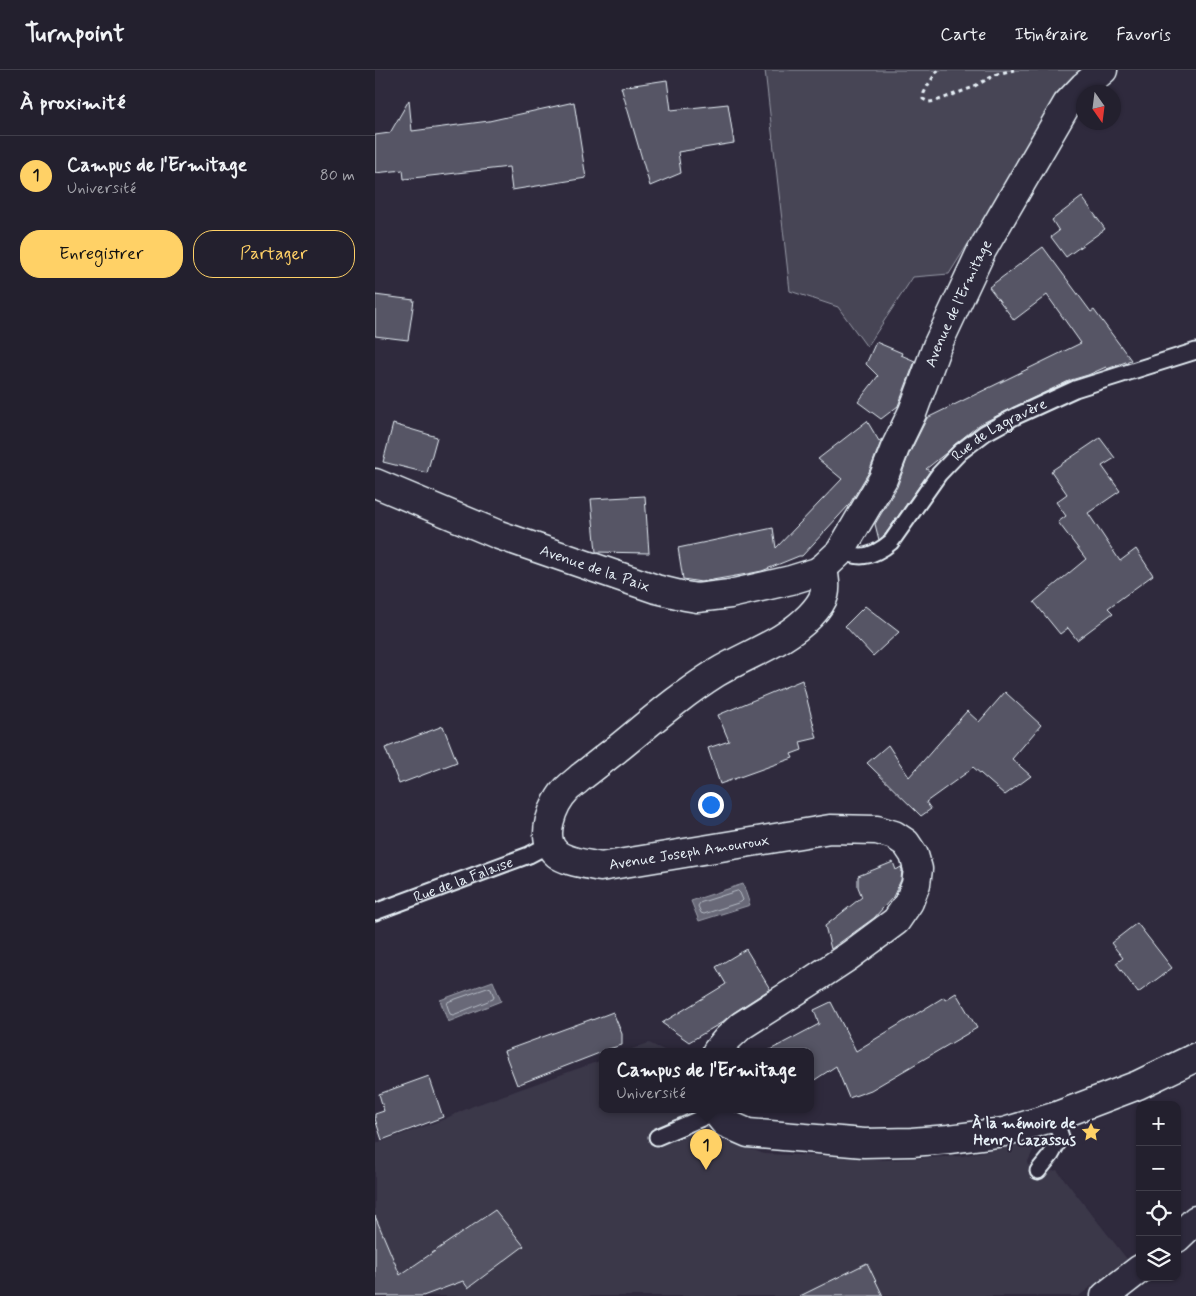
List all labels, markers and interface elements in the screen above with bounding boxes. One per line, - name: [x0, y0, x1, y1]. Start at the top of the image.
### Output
- text: Turnpoint: [25, 19, 125, 50]
- text: Carte: [940, 23, 986, 47]
- text: Itinéraire: [1014, 23, 1088, 47]
- text: Favoris: [1116, 23, 1171, 47]
- north arrow: [1076, 85, 1121, 130]
- text: À proximité: [20, 89, 126, 117]
- text: Campus de l'Ermitage: [67, 153, 247, 178]
- text: 1: [32, 165, 40, 186]
- text: 80 m: [320, 165, 355, 186]
- text: Université: [67, 178, 136, 199]
- button: Enregistrer: [20, 230, 183, 278]
- button: Partager: [193, 230, 355, 278]
- street label: Avenue de l’Ermitage: [921, 236, 997, 370]
- street label: Rue de Lagravère: [947, 394, 1050, 466]
- street label: Avenue de la Paix: [537, 541, 653, 597]
- your location: [698, 792, 724, 818]
- street label: Avenue Joseph Amouroux: [608, 830, 771, 876]
- street label: Rue de la Falaise: [411, 853, 516, 908]
- popup: [599, 1048, 814, 1113]
- text: Campus de l'Ermitage: [616, 1058, 797, 1083]
- text: Université: [616, 1083, 686, 1104]
- map controls: [1136, 1101, 1181, 1281]
- button: +: [1136, 1101, 1181, 1146]
- place label: À la mémoire de Henry Cazassus: [972, 1114, 1077, 1151]
- place icon: À la mémoire de Henry Cazassus: [1080, 1121, 1102, 1143]
- pin: 1: [690, 1129, 722, 1170]
- button: −: [1136, 1146, 1181, 1191]
- button: locate: [1136, 1191, 1181, 1236]
- button: layers: [1136, 1236, 1181, 1281]

